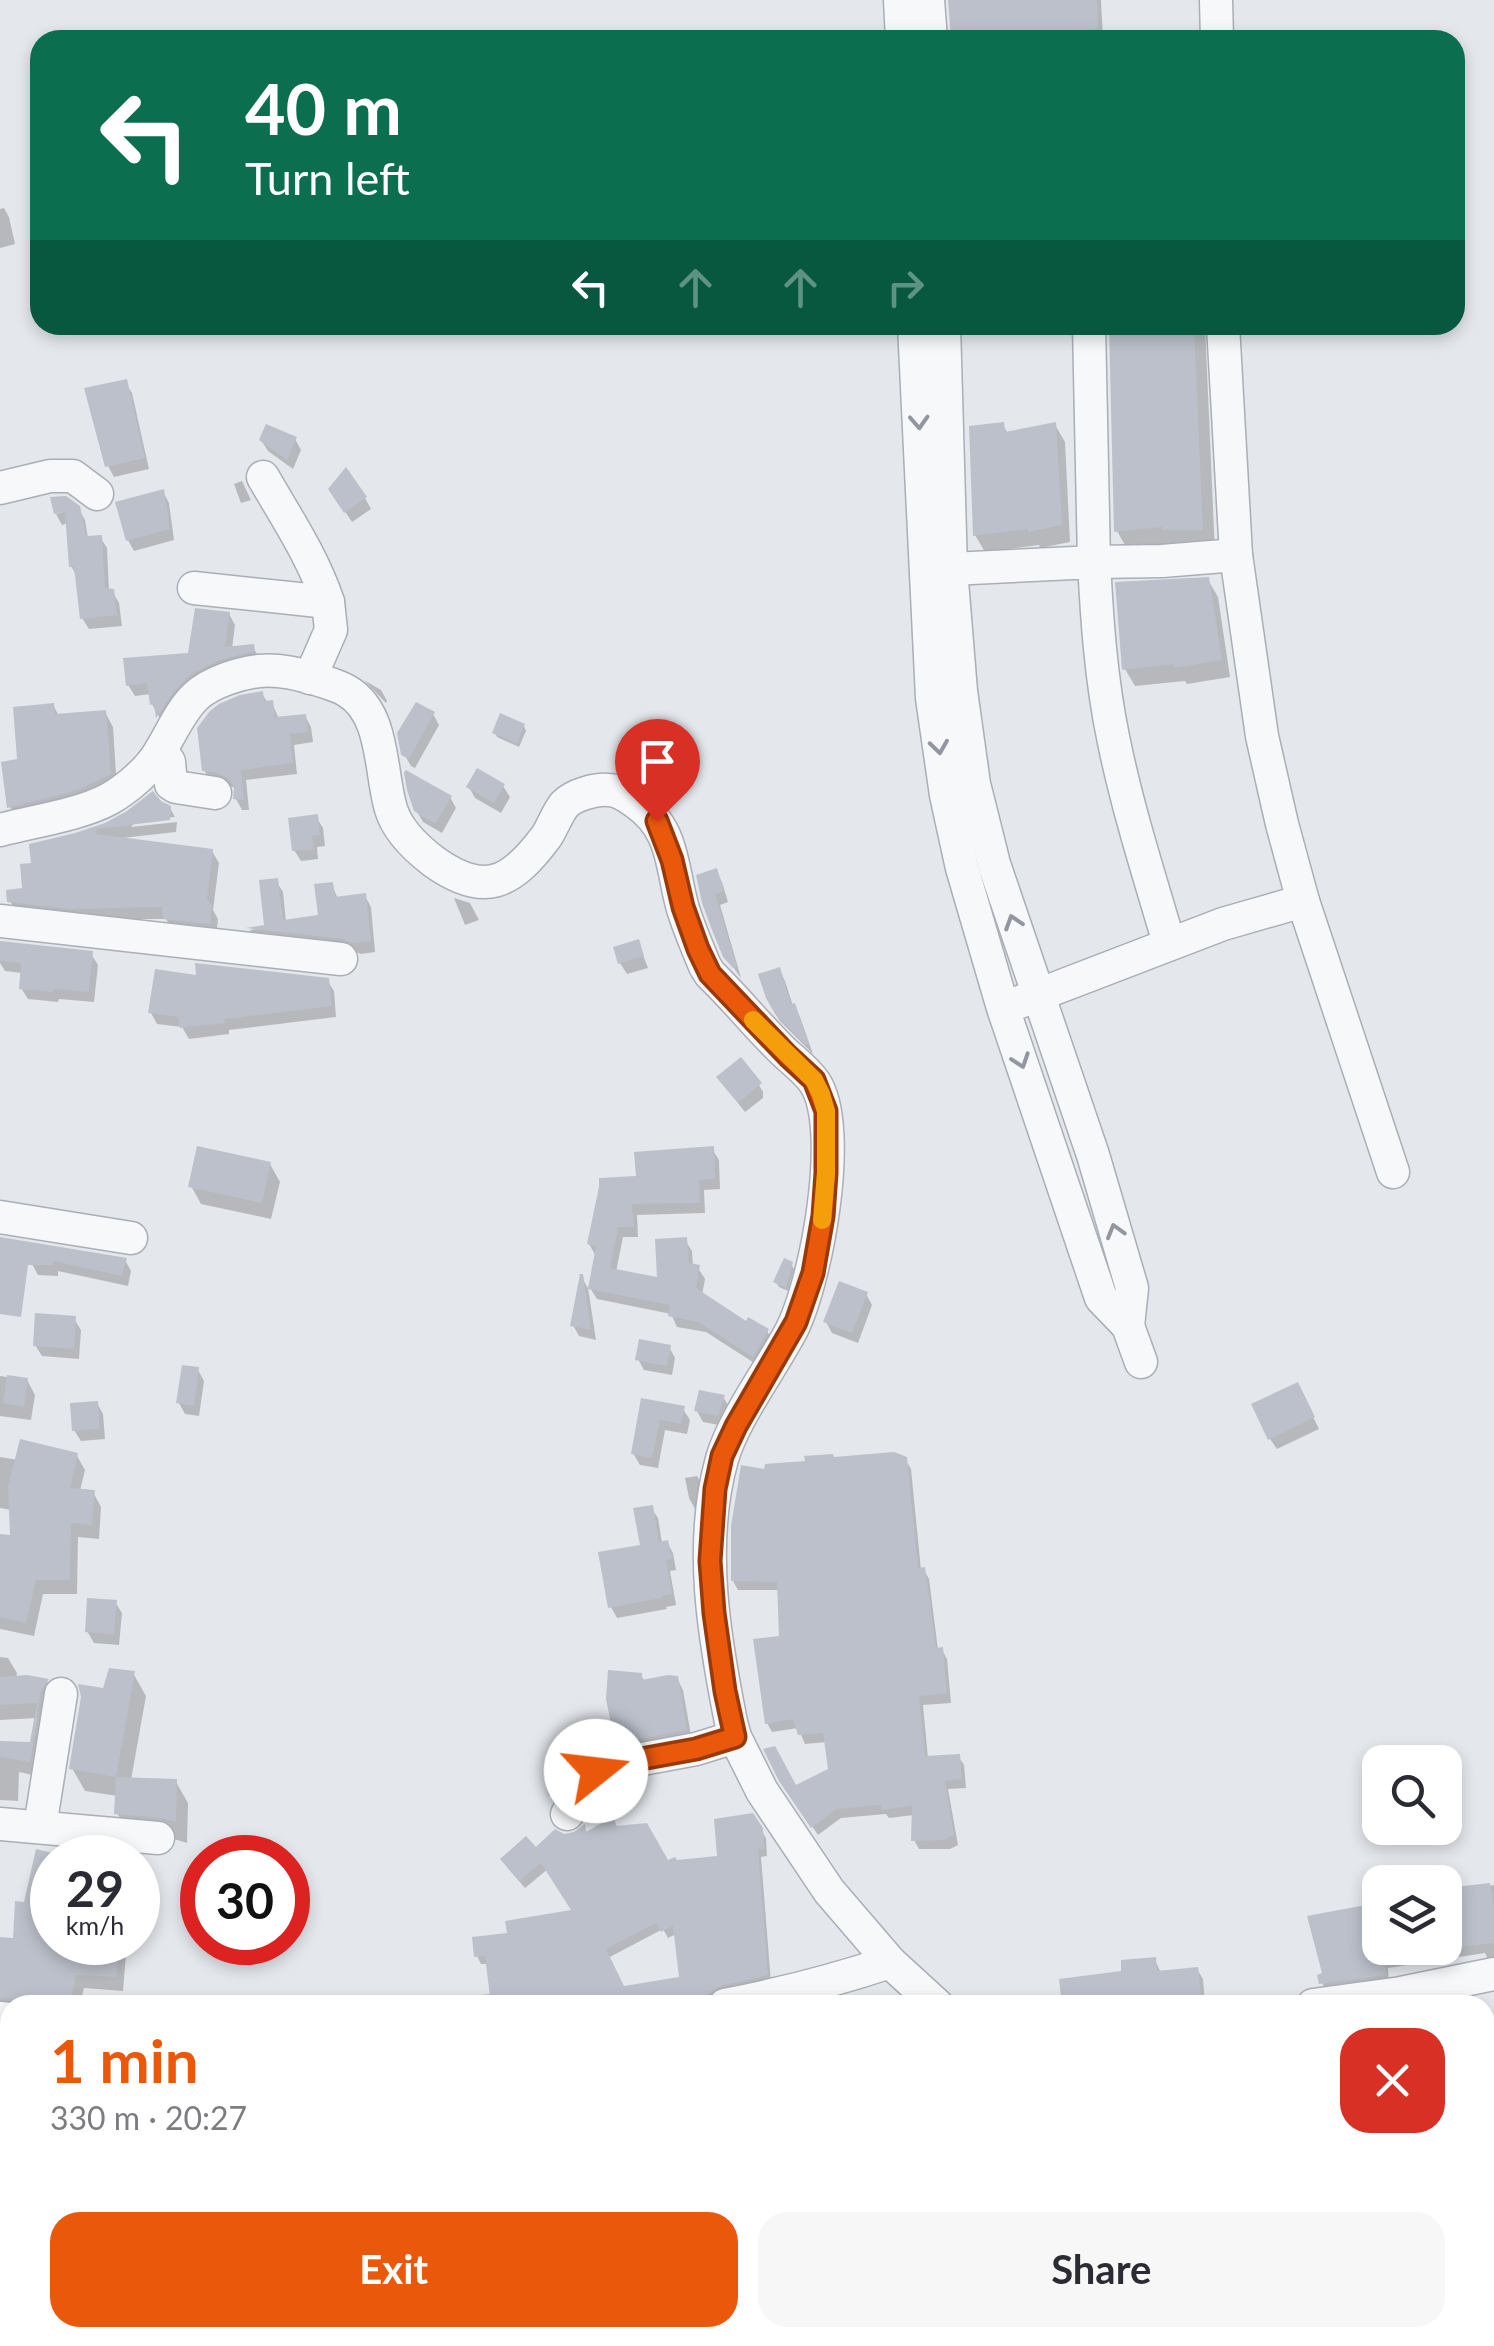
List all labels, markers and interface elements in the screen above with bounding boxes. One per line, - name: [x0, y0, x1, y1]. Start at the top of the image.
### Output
- text: 40 m: [245, 66, 402, 150]
- icon: left: [80, 70, 210, 200]
- text: Turn left: [245, 151, 410, 205]
- icon: left: [563, 260, 618, 315]
- icon: ahead: [668, 260, 723, 315]
- icon: ahead: [773, 260, 828, 315]
- icon: right: [878, 260, 933, 315]
- one-way arrow: [908, 415, 929, 431]
- pin: [615, 719, 700, 822]
- icon: arrive: [630, 734, 685, 789]
- one-way arrow: [927, 738, 948, 755]
- one-way arrow: [1004, 915, 1024, 932]
- one-way arrow: [1009, 1051, 1029, 1068]
- one-way arrow: [1106, 1223, 1127, 1240]
- position arrow: [544, 1719, 648, 1823]
- map controls: [1362, 1745, 1462, 1965]
- button: search: [1362, 1745, 1462, 1845]
- speed limit sign: 30: [180, 1835, 310, 1965]
- text: 29: [66, 1858, 124, 1918]
- button: layers: [1362, 1865, 1462, 1965]
- text: km/h: [66, 1910, 124, 1940]
- text: 1 min: [50, 2024, 199, 2096]
- button: close: [1340, 2028, 1445, 2133]
- text: 330 m · 20:27: [50, 2098, 247, 2137]
- button: Exit: [50, 2212, 738, 2327]
- button: Share: [758, 2212, 1445, 2327]

